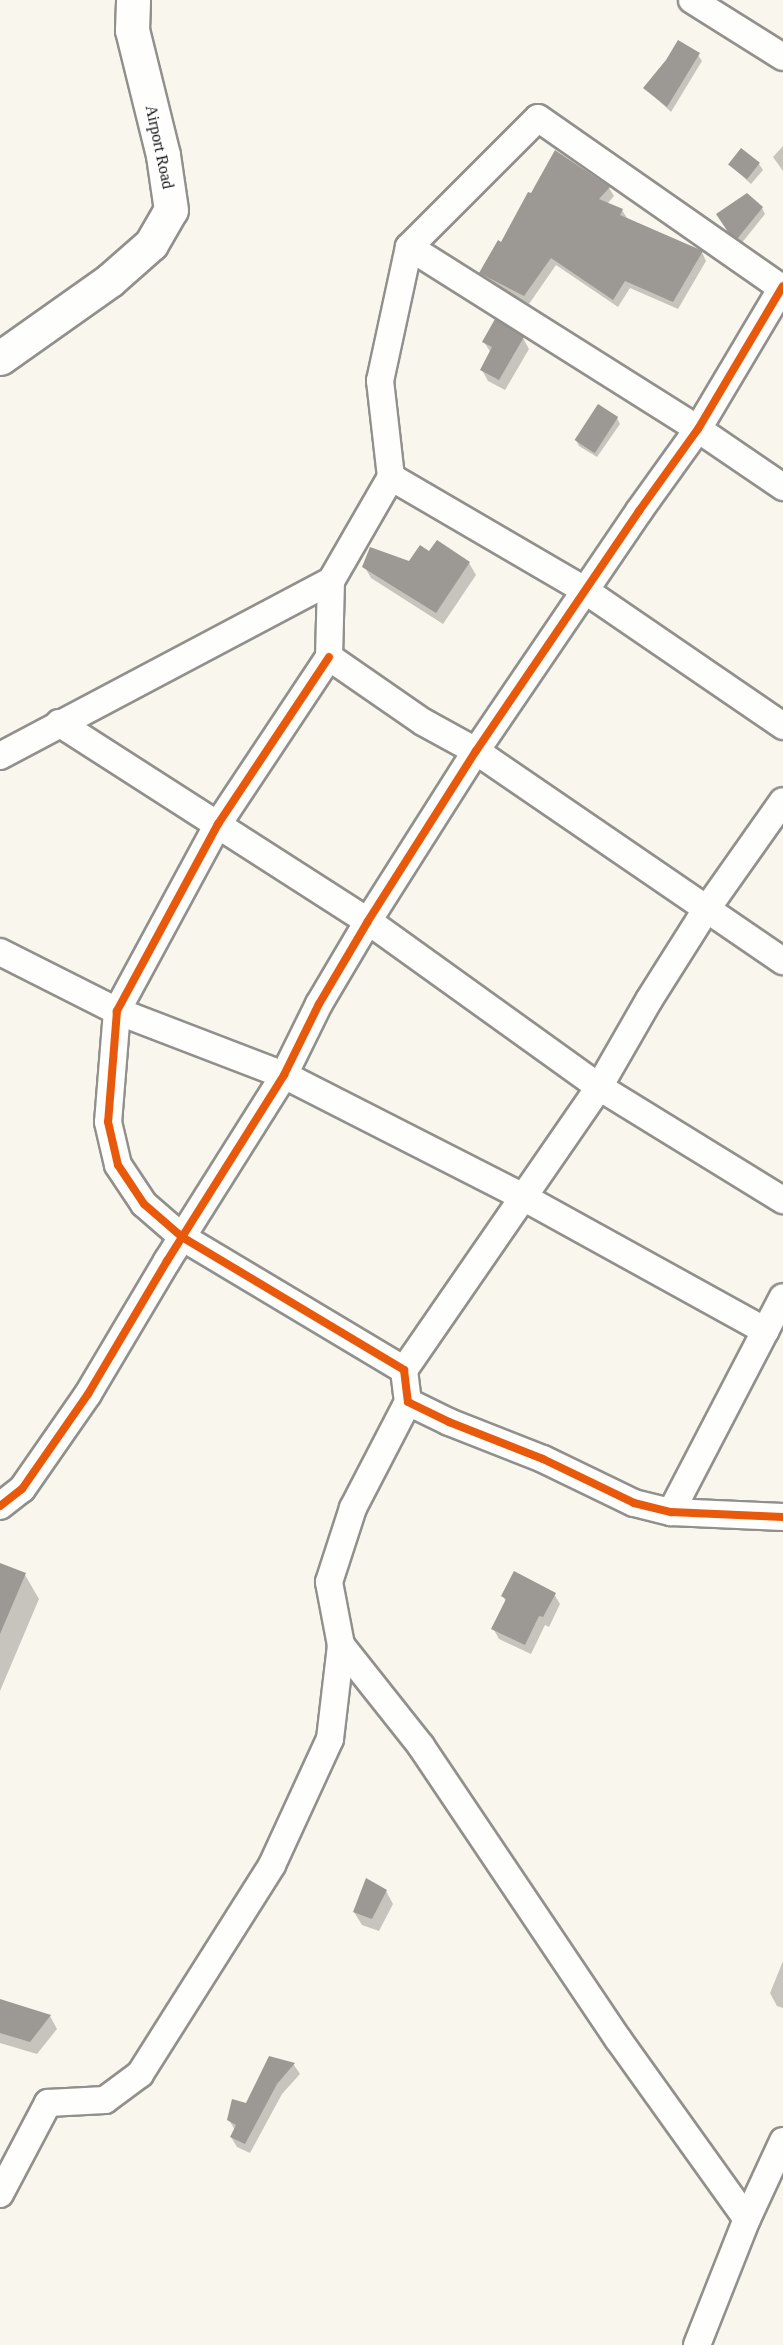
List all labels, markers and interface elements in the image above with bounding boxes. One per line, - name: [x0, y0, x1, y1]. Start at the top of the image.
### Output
- street label: Airport Road: [139, 97, 179, 197]

